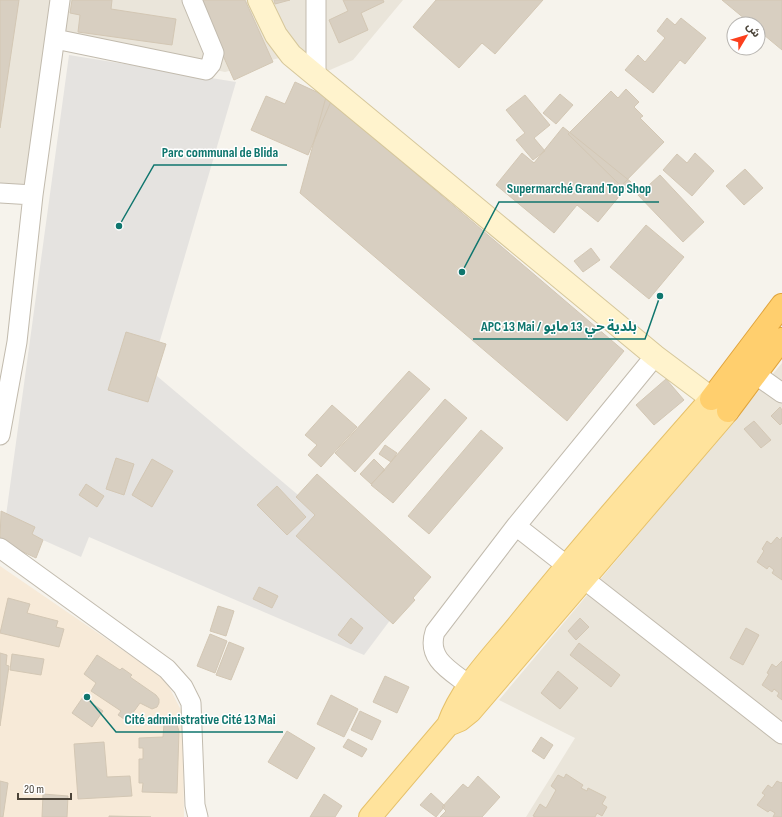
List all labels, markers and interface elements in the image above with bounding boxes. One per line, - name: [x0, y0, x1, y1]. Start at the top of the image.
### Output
- north arrow: [726, 16, 766, 56]
- text: ش: [744, 20, 763, 40]
- callout: Parc communal de Blida: [154, 139, 287, 165]
- text: Parc communal de Blida: [162, 144, 278, 161]
- callout: Supermarché Grand Top Shop: [499, 176, 659, 202]
- text: Supermarché Grand Top Shop: [507, 180, 651, 197]
- callout: APC 13 Mai / بلدية حي 13 مايو: [473, 313, 645, 339]
- text: APC 13 Mai / بلدية حي 13 مايو: [480, 318, 637, 337]
- callout: Cité administrative Cité 13 Mai: [116, 706, 283, 732]
- text: Cité administrative Cité 13 Mai: [124, 711, 276, 728]
- scale bar: [18, 775, 71, 801]
- text: 20 m: [24, 782, 44, 797]

